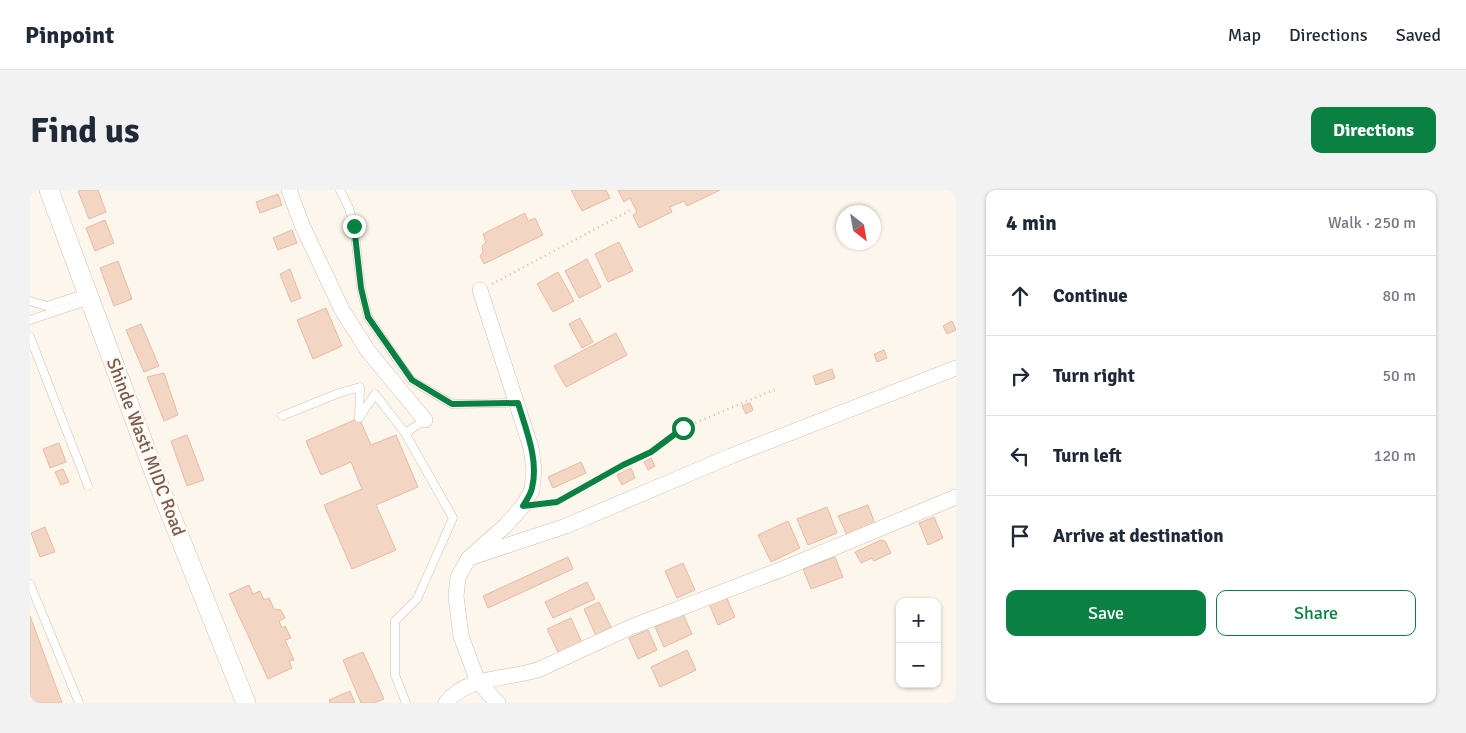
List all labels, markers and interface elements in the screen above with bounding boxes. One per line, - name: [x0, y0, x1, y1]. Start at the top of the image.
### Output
- text: Pinpoint: [25, 20, 114, 50]
- text: Map: [1228, 24, 1261, 46]
- text: Directions: [1289, 24, 1368, 46]
- text: Saved: [1396, 24, 1441, 46]
- button: Directions: [1311, 107, 1436, 153]
- text: Find us: [30, 109, 140, 152]
- north arrow: [836, 205, 881, 250]
- text: 4 min: [1006, 210, 1057, 236]
- text: Walk · 250 m: [1328, 213, 1416, 233]
- route end: [343, 215, 366, 238]
- icon: ahead: [1006, 282, 1034, 310]
- text: Continue: [1053, 284, 1128, 308]
- text: 80 m: [1382, 286, 1416, 306]
- street label: Shinde Wasti MIDC Road: [102, 355, 190, 539]
- icon: right: [1006, 362, 1034, 390]
- text: Turn right: [1053, 364, 1135, 388]
- text: 50 m: [1382, 366, 1416, 386]
- route start: [672, 417, 695, 440]
- icon: left: [1006, 442, 1034, 470]
- text: Turn left: [1053, 444, 1122, 468]
- text: 120 m: [1374, 446, 1416, 466]
- icon: arrive: [1006, 522, 1034, 550]
- text: Arrive at destination: [1053, 524, 1224, 548]
- button: Save: [1006, 590, 1206, 636]
- button: Share: [1216, 590, 1416, 636]
- map controls: [896, 598, 941, 688]
- button: +: [896, 598, 941, 643]
- button: −: [896, 643, 941, 688]

